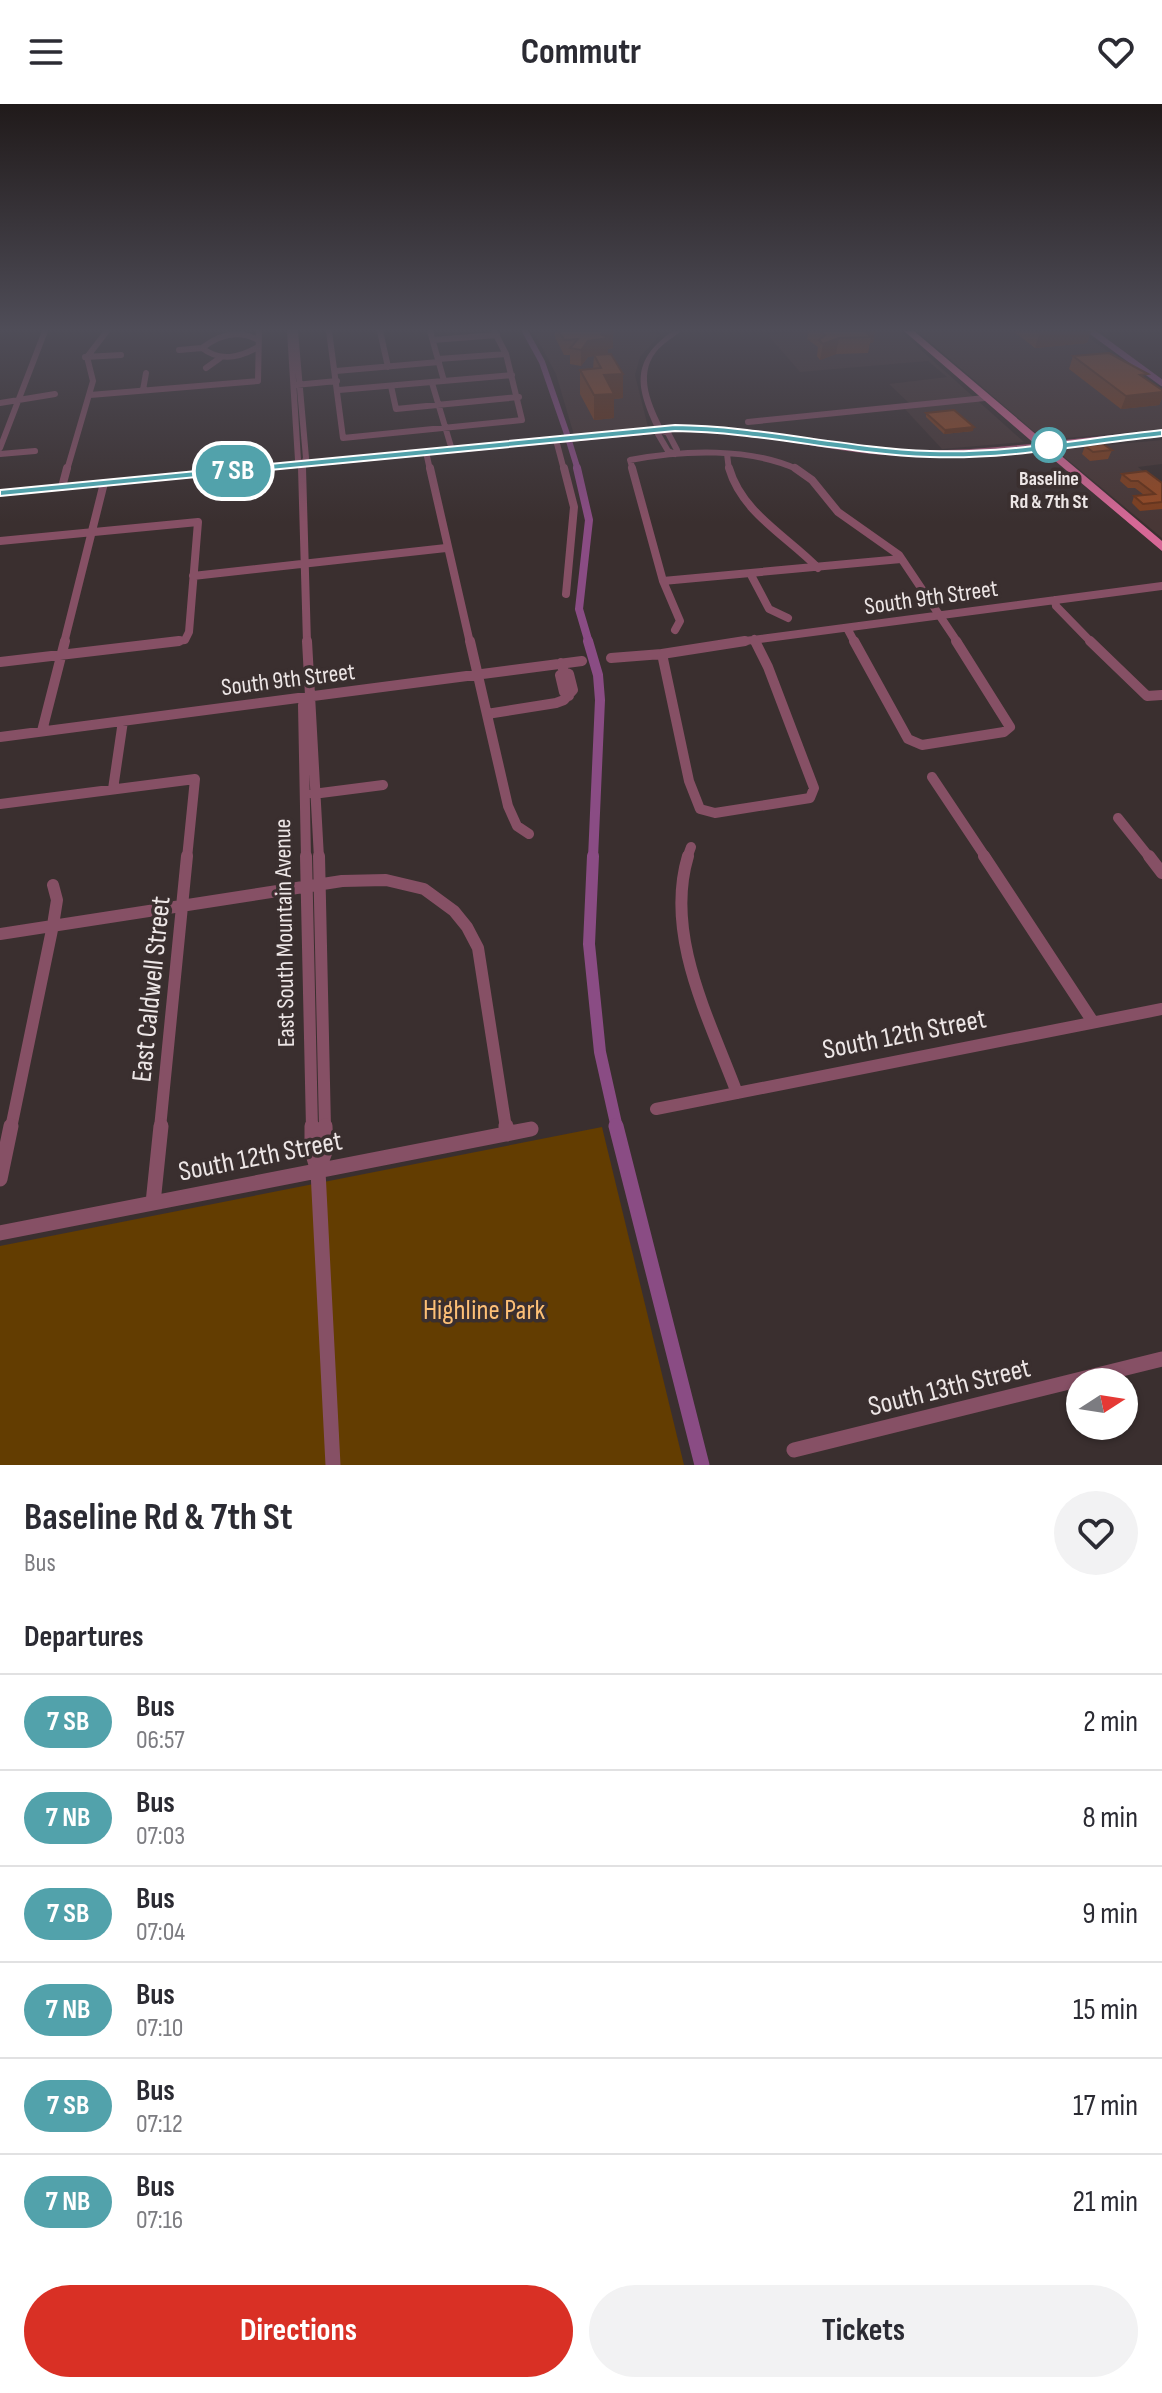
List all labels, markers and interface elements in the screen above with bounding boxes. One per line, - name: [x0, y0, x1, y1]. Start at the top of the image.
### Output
- icon: menu: [24, 30, 68, 74]
- icon: heart: [1094, 30, 1138, 74]
- text: Commutr: [521, 31, 641, 74]
- marker: Baseline Rd & 7th St: [1032, 428, 1066, 462]
- line badge: 7 SB: [177, 445, 289, 497]
- text: 7 SB: [212, 454, 254, 487]
- place label: Baseline Rd & 7th St: [1010, 467, 1089, 514]
- street label: South 9th Street: [862, 574, 1000, 621]
- street label: South 9th Street: [220, 657, 357, 702]
- street label: East South Mountain Avenue: [268, 818, 301, 1048]
- street label: East Caldwell Street: [125, 895, 178, 1084]
- street label: South 12th Street: [820, 1002, 989, 1067]
- street label: South 12th Street: [176, 1124, 345, 1189]
- park label: Highline Park: [423, 1294, 545, 1327]
- street label: South 13th Street: [865, 1351, 1034, 1424]
- north arrow: [1066, 1368, 1138, 1440]
- map controls: [1066, 1368, 1138, 1440]
- button: heart: [1054, 1491, 1138, 1575]
- text: Baseline Rd & 7th St: [24, 1495, 293, 1540]
- text: Bus: [24, 1548, 56, 1579]
- text: Departures: [24, 1619, 144, 1655]
- text: Bus: [136, 1689, 175, 1725]
- text: 2 min: [1083, 1704, 1138, 1740]
- text: 7 SB: [47, 1705, 89, 1738]
- text: 06:57: [136, 1725, 185, 1756]
- text: Bus: [136, 1785, 175, 1821]
- text: 8 min: [1082, 1800, 1138, 1836]
- text: 7 NB: [46, 1801, 90, 1834]
- text: 07:03: [136, 1821, 185, 1852]
- text: Bus: [136, 1881, 175, 1917]
- text: 9 min: [1082, 1896, 1138, 1932]
- text: 7 SB: [47, 1897, 89, 1930]
- text: 07:04: [136, 1917, 185, 1948]
- text: Bus: [136, 1977, 175, 2013]
- text: 15 min: [1073, 1992, 1138, 2028]
- text: 7 NB: [46, 1993, 90, 2026]
- text: 07:10: [136, 2013, 183, 2044]
- text: Bus: [136, 2073, 175, 2109]
- text: 17 min: [1073, 2088, 1138, 2124]
- text: 7 SB: [47, 2089, 89, 2122]
- text: 07:12: [136, 2109, 183, 2140]
- text: Bus: [136, 2169, 175, 2205]
- text: 21 min: [1073, 2184, 1138, 2220]
- text: 7 NB: [46, 2185, 90, 2218]
- text: 07:16: [136, 2205, 183, 2236]
- button: Directions: [24, 2285, 573, 2377]
- button: Tickets: [589, 2285, 1138, 2377]

